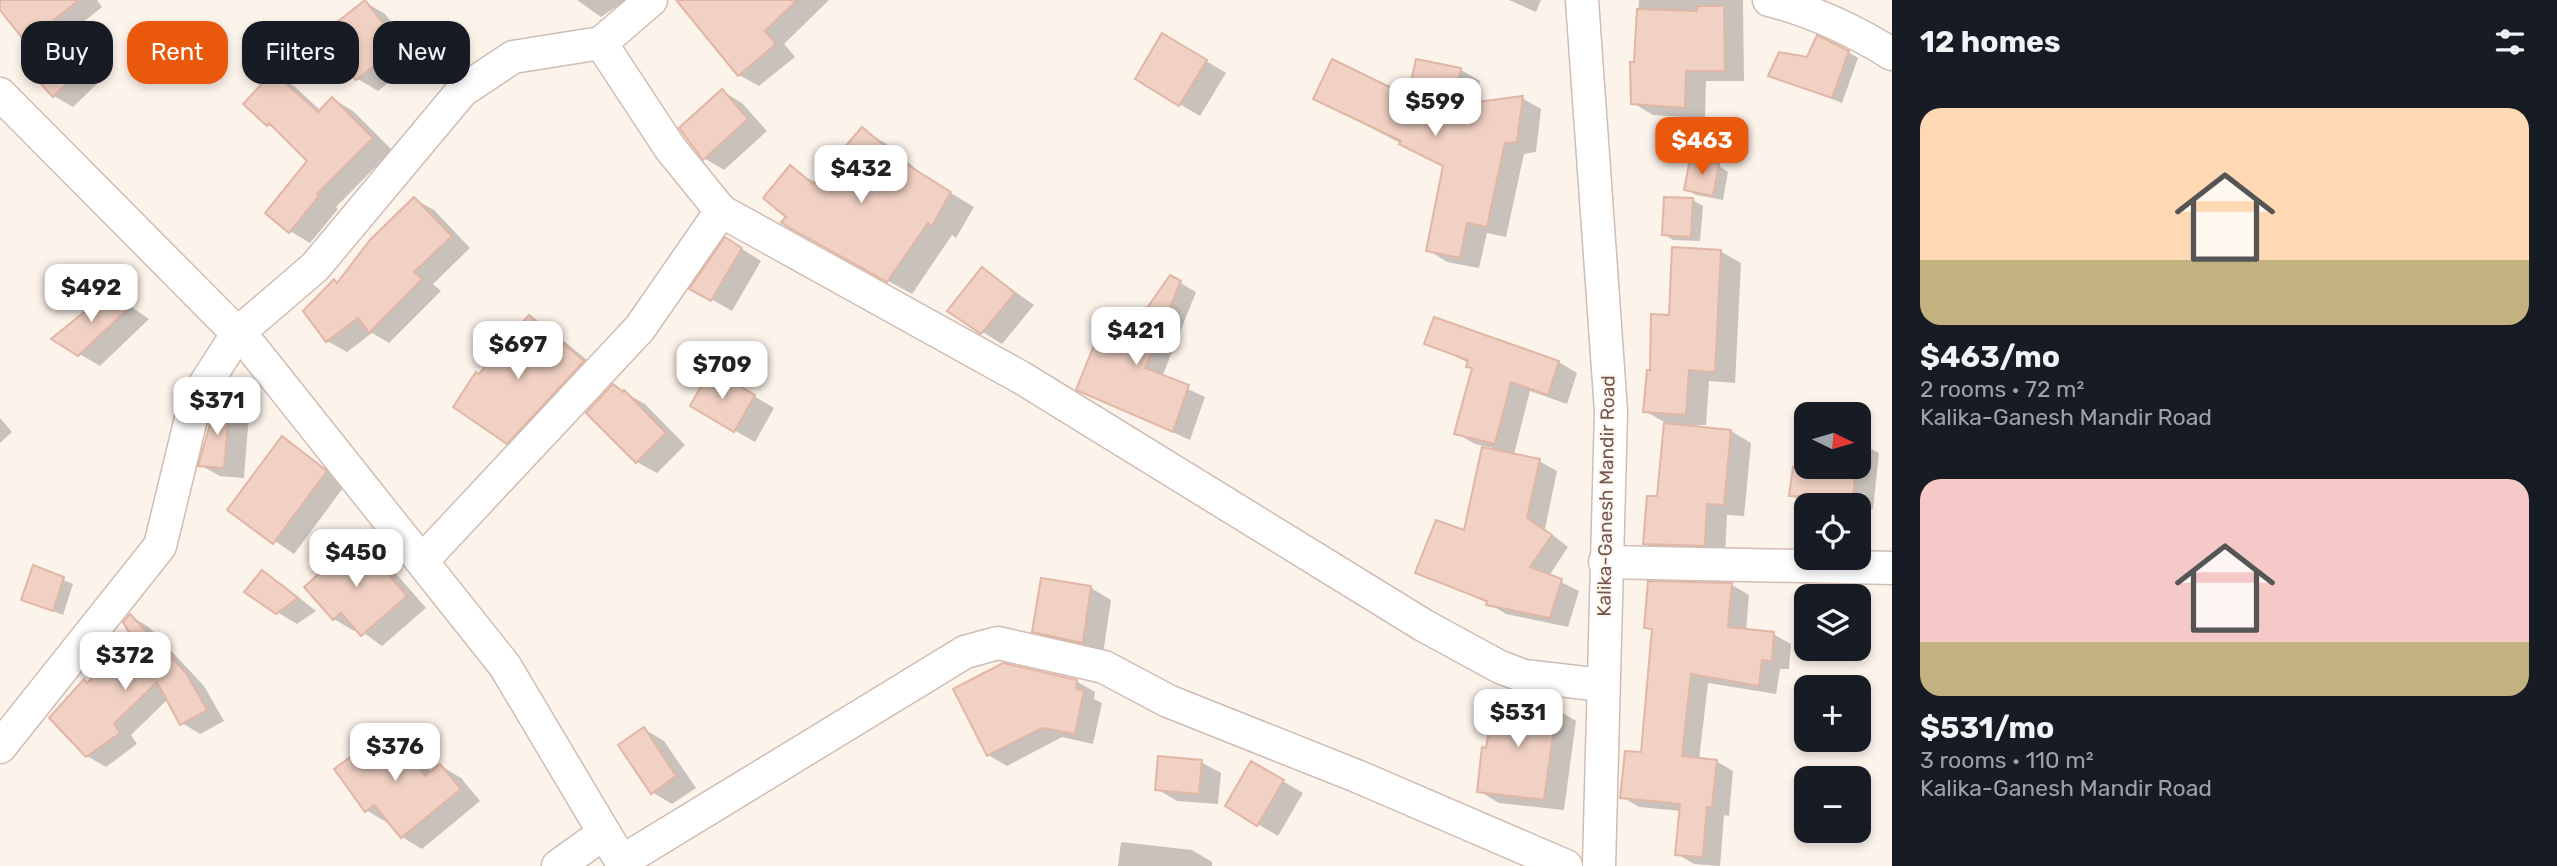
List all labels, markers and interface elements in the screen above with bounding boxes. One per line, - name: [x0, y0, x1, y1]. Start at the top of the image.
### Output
- chip: Buy: [21, 21, 113, 84]
- chip: Rent: [127, 21, 228, 84]
- chip: Filters: [242, 21, 359, 84]
- chip: New: [373, 21, 470, 84]
- icon: filters: [2491, 23, 2529, 61]
- text: 12 homes: [1920, 24, 2061, 60]
- pin: $599: [1394, 78, 1476, 138]
- text: $599: [1405, 87, 1465, 115]
- pin: $463: [1661, 118, 1743, 177]
- text: $463: [1671, 126, 1733, 154]
- pin: $432: [820, 146, 902, 205]
- text: $432: [830, 154, 892, 182]
- icon: home: [2162, 154, 2288, 280]
- pin: $492: [50, 264, 132, 324]
- text: $492: [61, 273, 121, 301]
- pin: $421: [1095, 308, 1177, 367]
- text: $421: [1107, 316, 1165, 344]
- pin: $697: [477, 322, 559, 381]
- text: $697: [489, 330, 547, 358]
- text: $463/mo: [1920, 339, 2060, 375]
- pin: $709: [681, 342, 763, 401]
- text: $709: [693, 350, 751, 378]
- street label: Kalika-Ganesh Mandir Road: [1592, 375, 1620, 617]
- text: 2 rooms · 72 m²: [1920, 375, 2084, 403]
- pin: $371: [176, 378, 258, 437]
- text: $371: [189, 386, 245, 414]
- north arrow: [1794, 402, 1871, 480]
- map controls: [1794, 402, 1871, 843]
- text: Kalika-Ganesh Mandir Road: [1920, 403, 2212, 431]
- button: locate: [1794, 493, 1871, 570]
- icon: home: [2162, 525, 2288, 651]
- pin: $450: [315, 530, 397, 589]
- text: $450: [325, 538, 387, 566]
- button: layers: [1794, 584, 1871, 661]
- pin: $372: [84, 632, 166, 692]
- text: $372: [96, 641, 154, 669]
- button: +: [1794, 675, 1871, 752]
- pin: $531: [1477, 690, 1559, 749]
- text: $531: [1490, 698, 1546, 726]
- text: $531/mo: [1920, 710, 2054, 746]
- pin: $376: [354, 724, 436, 783]
- text: $376: [366, 732, 424, 760]
- text: 3 rooms · 110 m²: [1920, 746, 2094, 774]
- button: −: [1794, 766, 1871, 843]
- text: Kalika-Ganesh Mandir Road: [1920, 774, 2212, 802]

